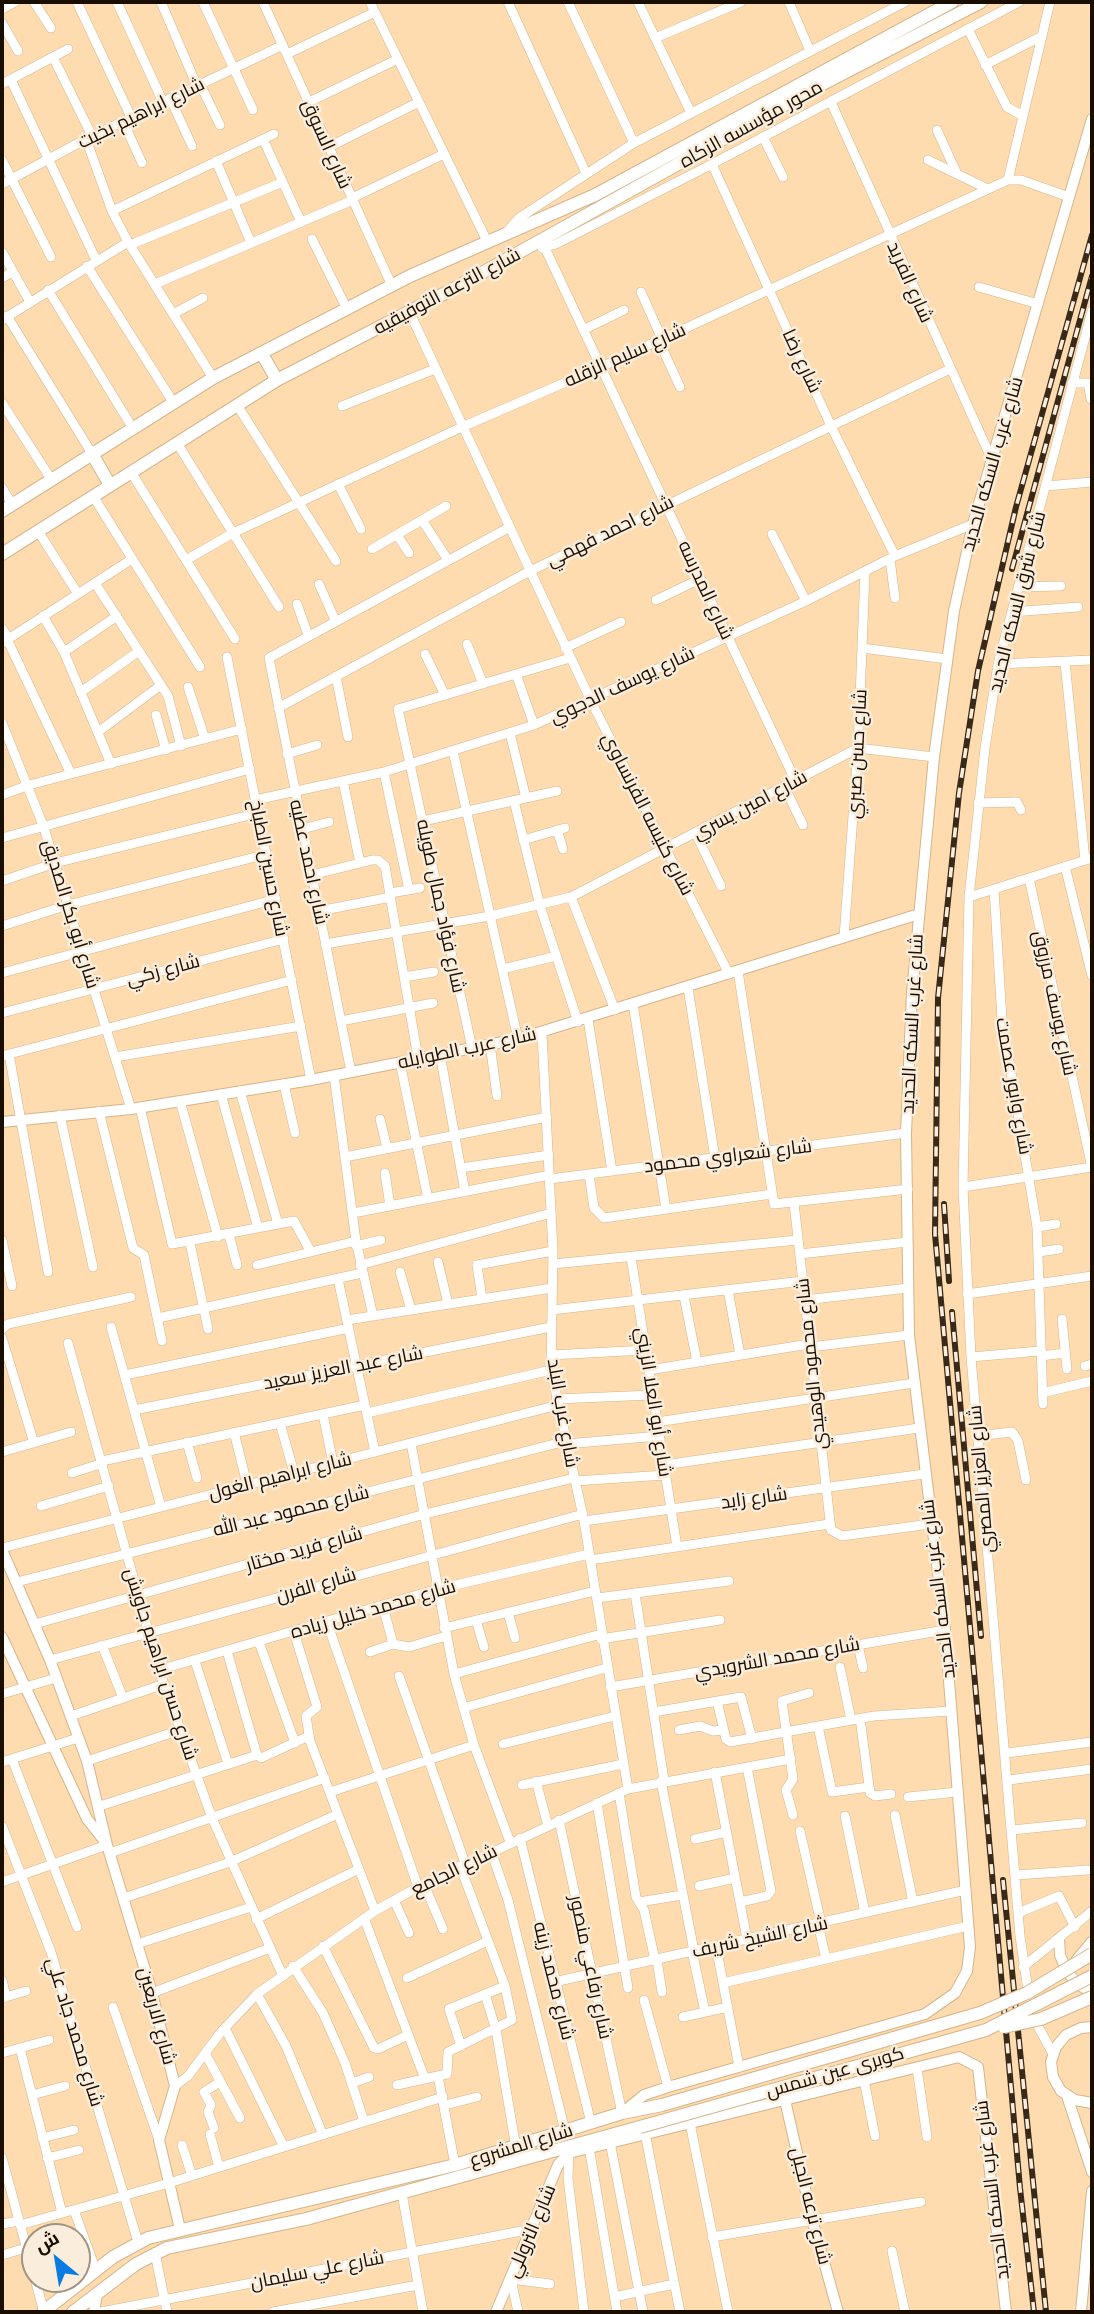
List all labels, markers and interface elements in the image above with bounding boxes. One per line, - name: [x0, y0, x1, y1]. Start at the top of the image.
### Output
- street label: شارع ابراهيم بخيت: [74, 72, 208, 154]
- street label: محور مؤسسه الزكاه: [675, 75, 827, 173]
- street label: شارع السوق: [297, 96, 357, 192]
- street label: شارع الفريد: [882, 238, 938, 326]
- street label: شارع الترعه التوفيقيه: [370, 243, 524, 339]
- street label: شارع سليم الزقله: [561, 318, 689, 392]
- street label: شارع رضا: [777, 325, 827, 397]
- street label: شارع غرب السكه الحديد: [956, 374, 1028, 554]
- street label: شارع احمد فهمي: [543, 490, 677, 572]
- street label: شارع شرق السكه الحديد: [983, 509, 1051, 695]
- street label: شارع المدرسه: [673, 537, 739, 643]
- street label: شارع يوسف الدجوي: [546, 641, 698, 729]
- street label: شارع حسن صبري: [842, 688, 872, 820]
- street label: شارع كنيسه الفرنساوي: [597, 729, 699, 899]
- street label: شارع امين يسري: [689, 765, 811, 845]
- street label: شارع احمد عطيه: [285, 797, 333, 927]
- street label: شارع حسين الطباخ: [245, 798, 293, 938]
- street label: شارع فؤاد جمال طويله: [411, 817, 471, 995]
- street label: شارع أبو بكر الصديق: [37, 837, 105, 991]
- street label: شارع يوسف مرزوق: [1028, 928, 1082, 1078]
- street label: شارع غرب السكه الحديد: [896, 933, 928, 1115]
- street label: شارع زكي: [124, 949, 202, 991]
- street label: شارع وابور عصمت: [991, 1016, 1037, 1156]
- street label: شارع عرب الطوايله: [396, 1022, 538, 1074]
- street label: شارع شعراوي محمود: [643, 1134, 813, 1178]
- street label: شارع محمود الوهيدي: [791, 1277, 831, 1451]
- street label: شارع أبو العلا الزيني: [631, 1325, 677, 1479]
- street label: شارع عبد العزيز سعيد: [261, 1341, 425, 1395]
- street label: شارع غرب البلد: [542, 1357, 584, 1469]
- street label: شارع العزيز المصري: [963, 1404, 999, 1554]
- street label: شارع ابراهيم الغول: [206, 1447, 354, 1505]
- street label: شارع محمود عبد الله: [211, 1481, 371, 1541]
- street label: شارع زايد: [719, 1482, 789, 1514]
- street label: شارع غرب السكه الحديد: [916, 1498, 960, 1680]
- street label: شارع فريد مختار: [243, 1521, 365, 1577]
- street label: شارع الفرن: [273, 1563, 359, 1607]
- street label: شارع حسن ابراهيم جاويش: [119, 1565, 203, 1763]
- street label: شارع محمد خليل زياده: [288, 1575, 458, 1643]
- street label: شارع محمد الشرويدي: [692, 1632, 862, 1684]
- street label: شارع الجامع: [407, 1839, 501, 1901]
- street label: شارع رفاعي منصور: [565, 1893, 617, 2041]
- street label: شارع الشيخ شريف: [690, 1911, 830, 1963]
- street label: شارع محمد زينه: [528, 1919, 580, 2043]
- street label: شارع محمد جاد علي: [41, 1955, 109, 2109]
- street label: شارع الاربعين: [133, 1965, 181, 2067]
- street label: كوبرى عين شمس: [763, 2041, 907, 2103]
- street label: شارع غرب السكه الحديد: [970, 2099, 1014, 2281]
- street label: شارع المشروع: [466, 2118, 576, 2172]
- street label: شارع ترعه الجبل: [785, 2145, 837, 2267]
- street label: شارع التروللي: [501, 2181, 561, 2281]
- north arrow: [21, 2223, 91, 2293]
- text: ش: [30, 2225, 63, 2257]
- street label: شارع علي سليمان: [248, 2246, 386, 2294]

